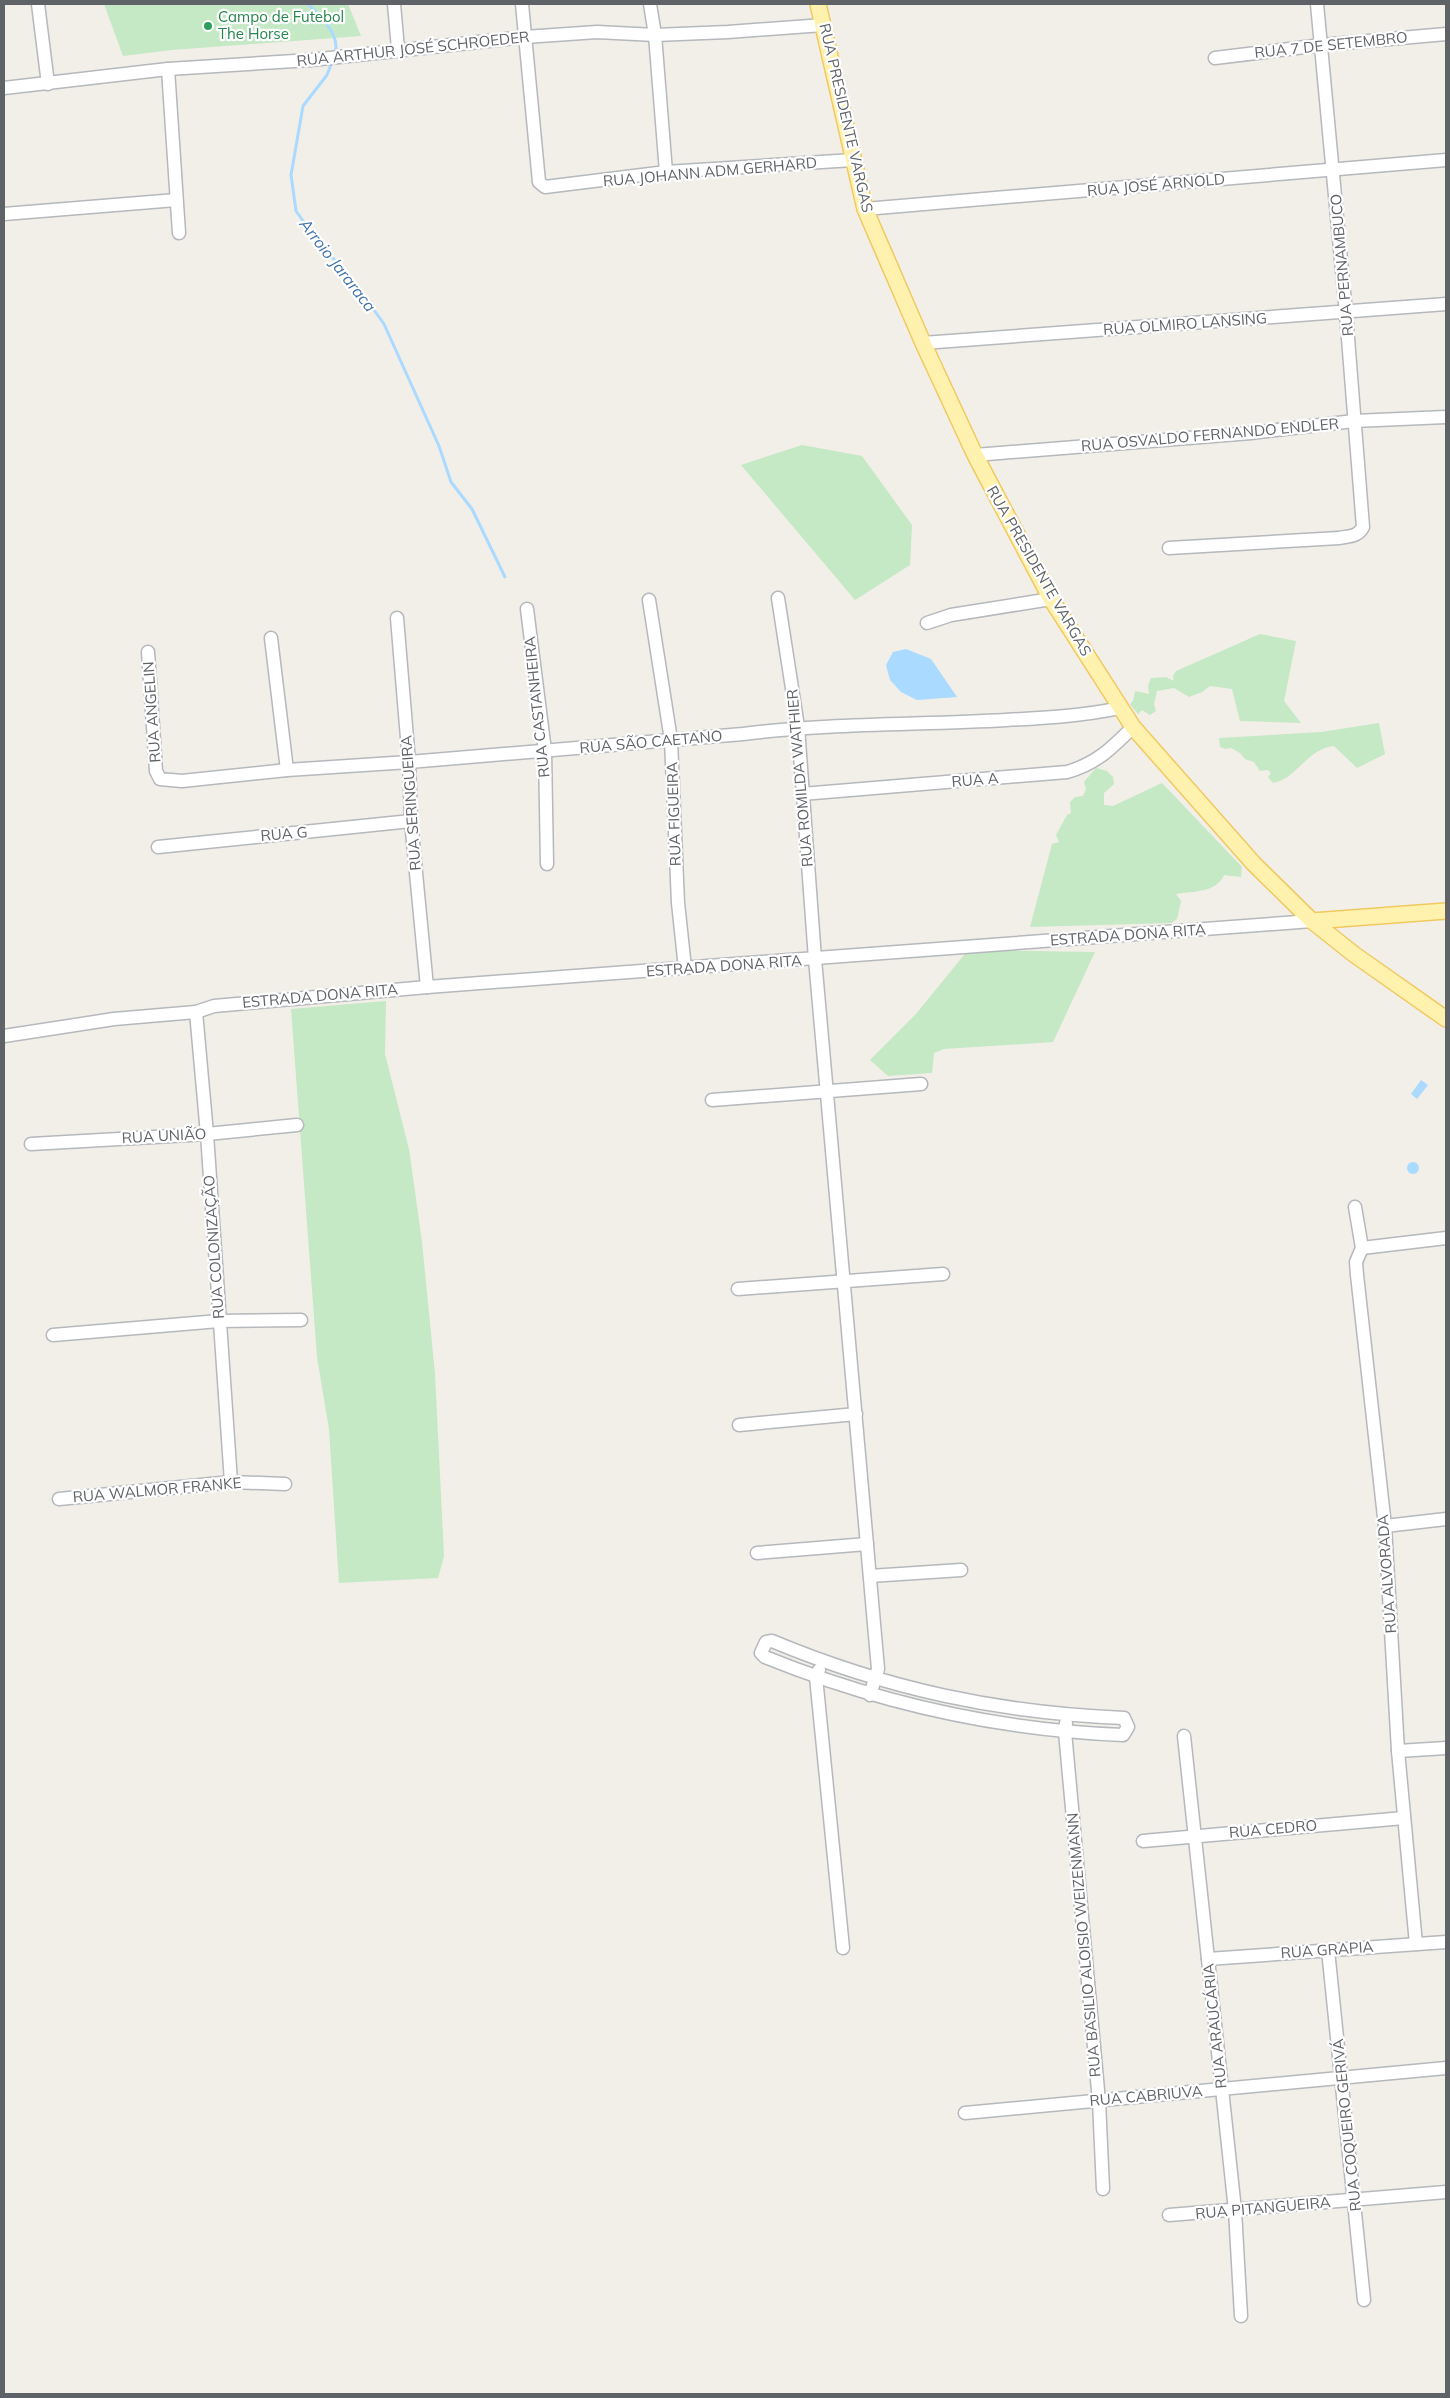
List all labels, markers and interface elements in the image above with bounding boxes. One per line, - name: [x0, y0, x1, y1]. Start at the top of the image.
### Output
- place label: Campo de Futebol The Horse: [218, 7, 344, 43]
- marker: Campo de Futebol The Horse: [202, 20, 214, 32]
- street label: RUA PRESIDENTE VARGAS: [815, 21, 878, 214]
- street label: RUA ARTHUR JOSÉ SCHROEDER: [296, 27, 530, 70]
- street label: RUA 7 DE SETEMBRO: [1253, 27, 1408, 62]
- street label: RUA JOHANN ADM GERHARD: [602, 153, 818, 190]
- street label: RUA JOSÉ ARNOLD: [1086, 169, 1226, 200]
- street label: RUA PERNAMBUCO: [1326, 193, 1357, 337]
- water label: Arroio Jararaca: [295, 214, 381, 316]
- street label: RUA OLMIRO LANSING: [1102, 308, 1267, 339]
- street label: RUA OSVALDO FERNANDO ENDLER: [1080, 414, 1340, 455]
- street label: RUA PRESIDENTE VARGAS: [983, 482, 1096, 659]
- street label: RUA CASTANHEIRA: [520, 636, 553, 779]
- street label: RUA ANGELIN: [138, 661, 165, 763]
- street label: RUA ROMILDA WATHIER: [782, 688, 817, 868]
- street label: RUA SÃO CAETANO: [579, 726, 723, 757]
- street label: RUA SERINGUEIRA: [396, 735, 425, 871]
- street label: RUA FIGUEIRA: [662, 762, 685, 867]
- street label: RUA A: [951, 768, 999, 791]
- street label: RUA G: [260, 822, 308, 845]
- street label: ESTRADA DONA RITA: [1049, 920, 1207, 949]
- street label: ESTRADA DONA RITA: [645, 951, 803, 980]
- street label: ESTRADA DONA RITA: [241, 979, 399, 1012]
- street label: RUA UNIÃO: [121, 1124, 207, 1147]
- street label: RUA COLONIZAÇÃO: [199, 1175, 228, 1320]
- street label: RUA WALMOR FRANKE: [72, 1473, 242, 1506]
- street label: RUA ALVORADA: [1373, 1514, 1400, 1634]
- street label: RUA BASILIO ALOISIO WEIZENMANN: [1062, 1812, 1105, 2078]
- street label: RUA CEDRO: [1228, 1815, 1318, 1842]
- street label: RUA GRAPIA: [1280, 1937, 1374, 1962]
- street label: RUA ARAUCÁRIA: [1198, 1963, 1231, 2090]
- street label: RUA COQUEIRO GERIVÁ: [1328, 2038, 1365, 2212]
- street label: RUA CABRIUVA: [1089, 2081, 1203, 2110]
- street label: RUA PITANGUEIRA: [1194, 2192, 1331, 2223]

